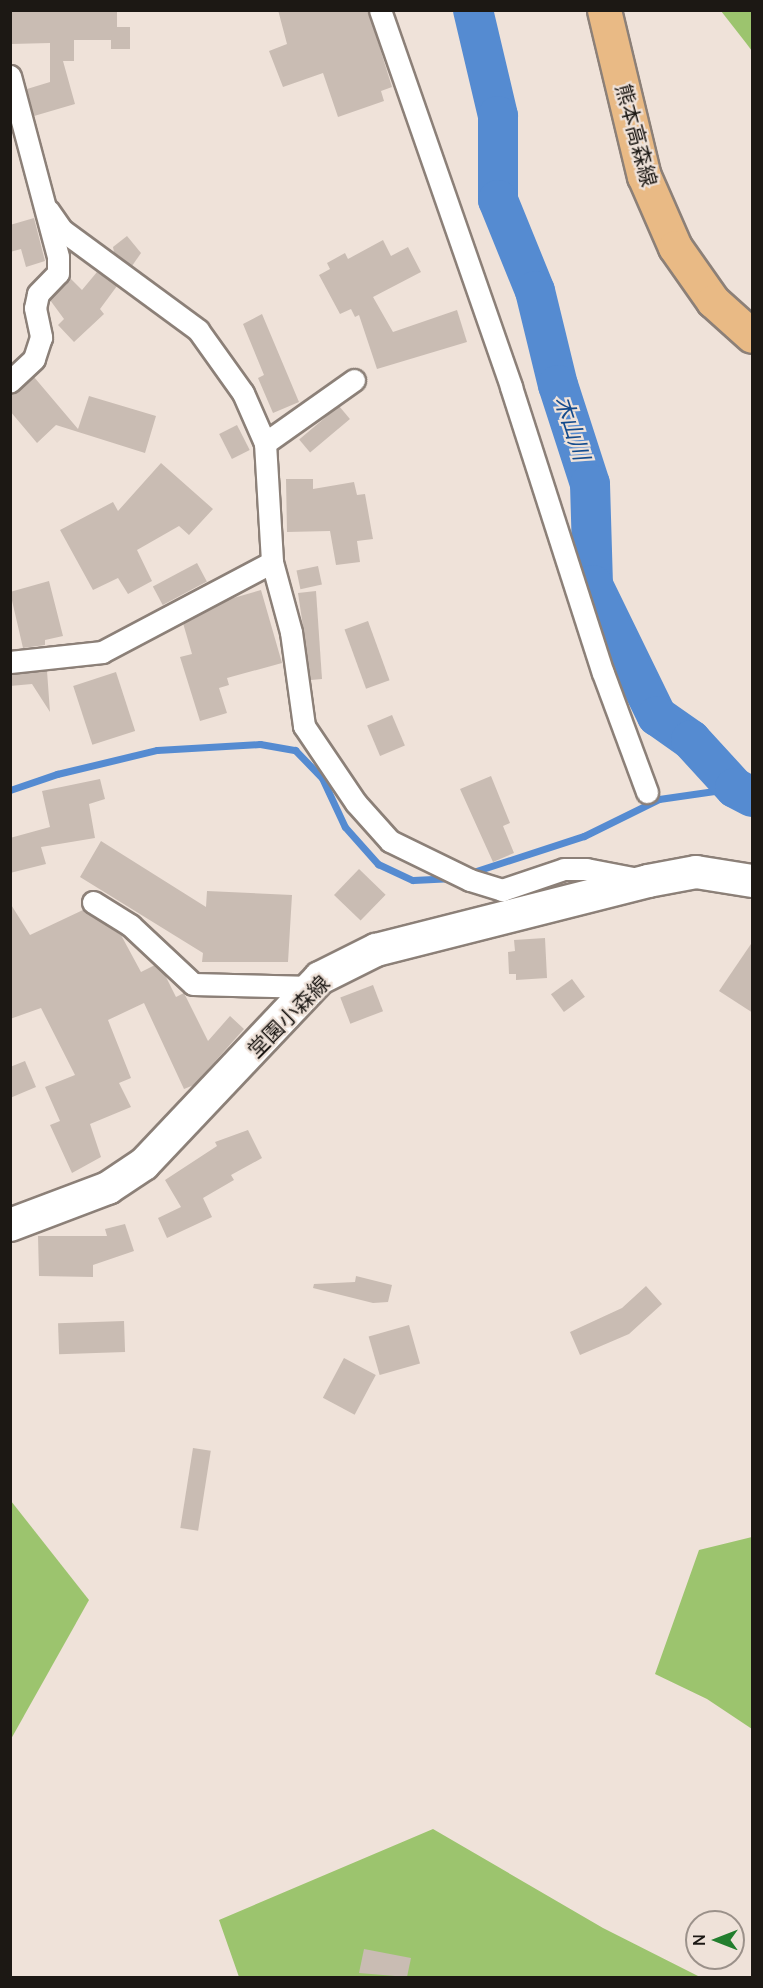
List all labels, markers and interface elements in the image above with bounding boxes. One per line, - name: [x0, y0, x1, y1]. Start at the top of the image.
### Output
- street label: 熊本高森線: [611, 81, 663, 189]
- water label: 木山川: [549, 393, 595, 463]
- street label: 堂園小森線: [242, 970, 334, 1062]
- north arrow: [685, 1910, 745, 1970]
- text: N: [688, 1934, 710, 1946]

